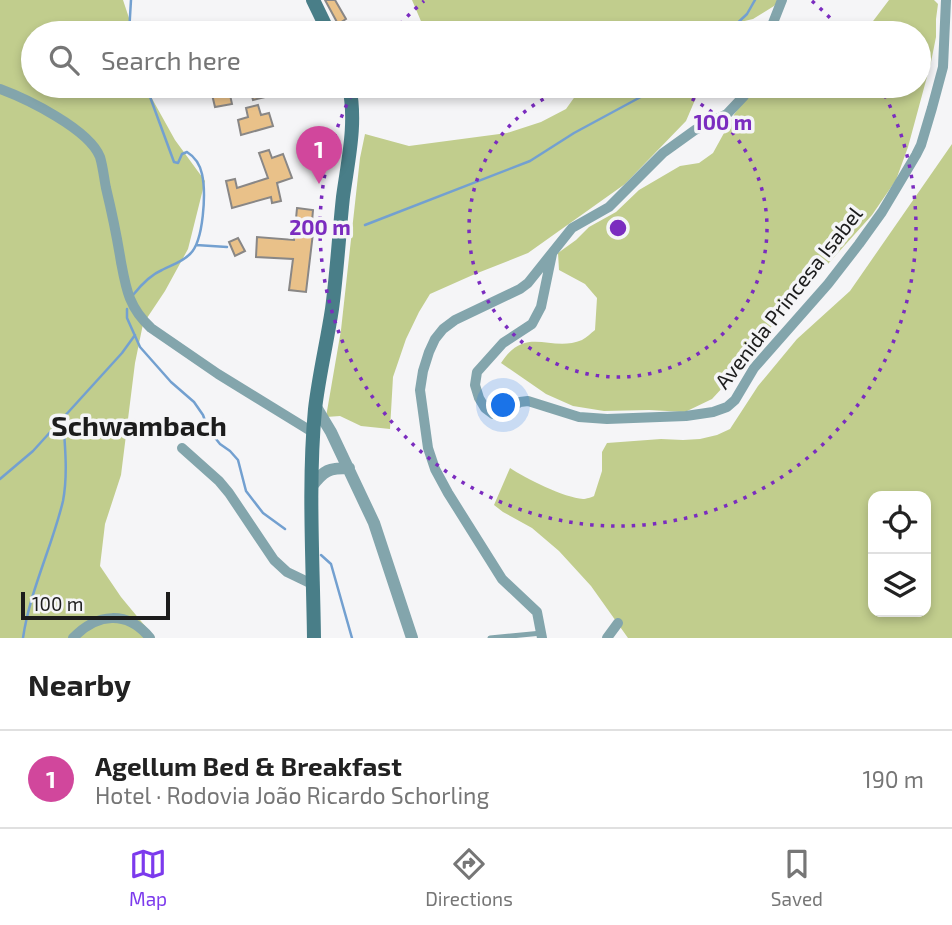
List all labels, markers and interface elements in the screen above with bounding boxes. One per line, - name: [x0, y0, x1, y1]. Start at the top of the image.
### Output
- search box: [21, 21, 931, 98]
- icon: search: [45, 41, 83, 79]
- text: Search here: [101, 44, 241, 75]
- text: 100 m: [694, 109, 752, 134]
- pin: 1: [296, 126, 342, 184]
- street label: Avenida Princesa Isabel: [709, 200, 867, 393]
- text: 200 m: [289, 214, 351, 239]
- centre of rings: [606, 216, 630, 240]
- your location: [486, 388, 520, 422]
- district label: Schwambach: [51, 408, 227, 442]
- map controls: [868, 491, 931, 617]
- button: locate: [868, 491, 931, 554]
- button: layers: [868, 554, 931, 617]
- scale bar: [21, 589, 170, 621]
- text: 100 m: [32, 592, 83, 615]
- text: Nearby: [28, 666, 131, 702]
- text: Agellum Bed & Breakfast: [95, 750, 402, 781]
- text: 1: [46, 765, 56, 793]
- text: 190 m: [863, 765, 924, 793]
- text: Hotel · Rodovia João Ricardo Schorling: [95, 781, 489, 809]
- tab: Map: [129, 845, 167, 910]
- tab: Directions: [425, 845, 513, 910]
- tab: Saved: [771, 845, 823, 910]

